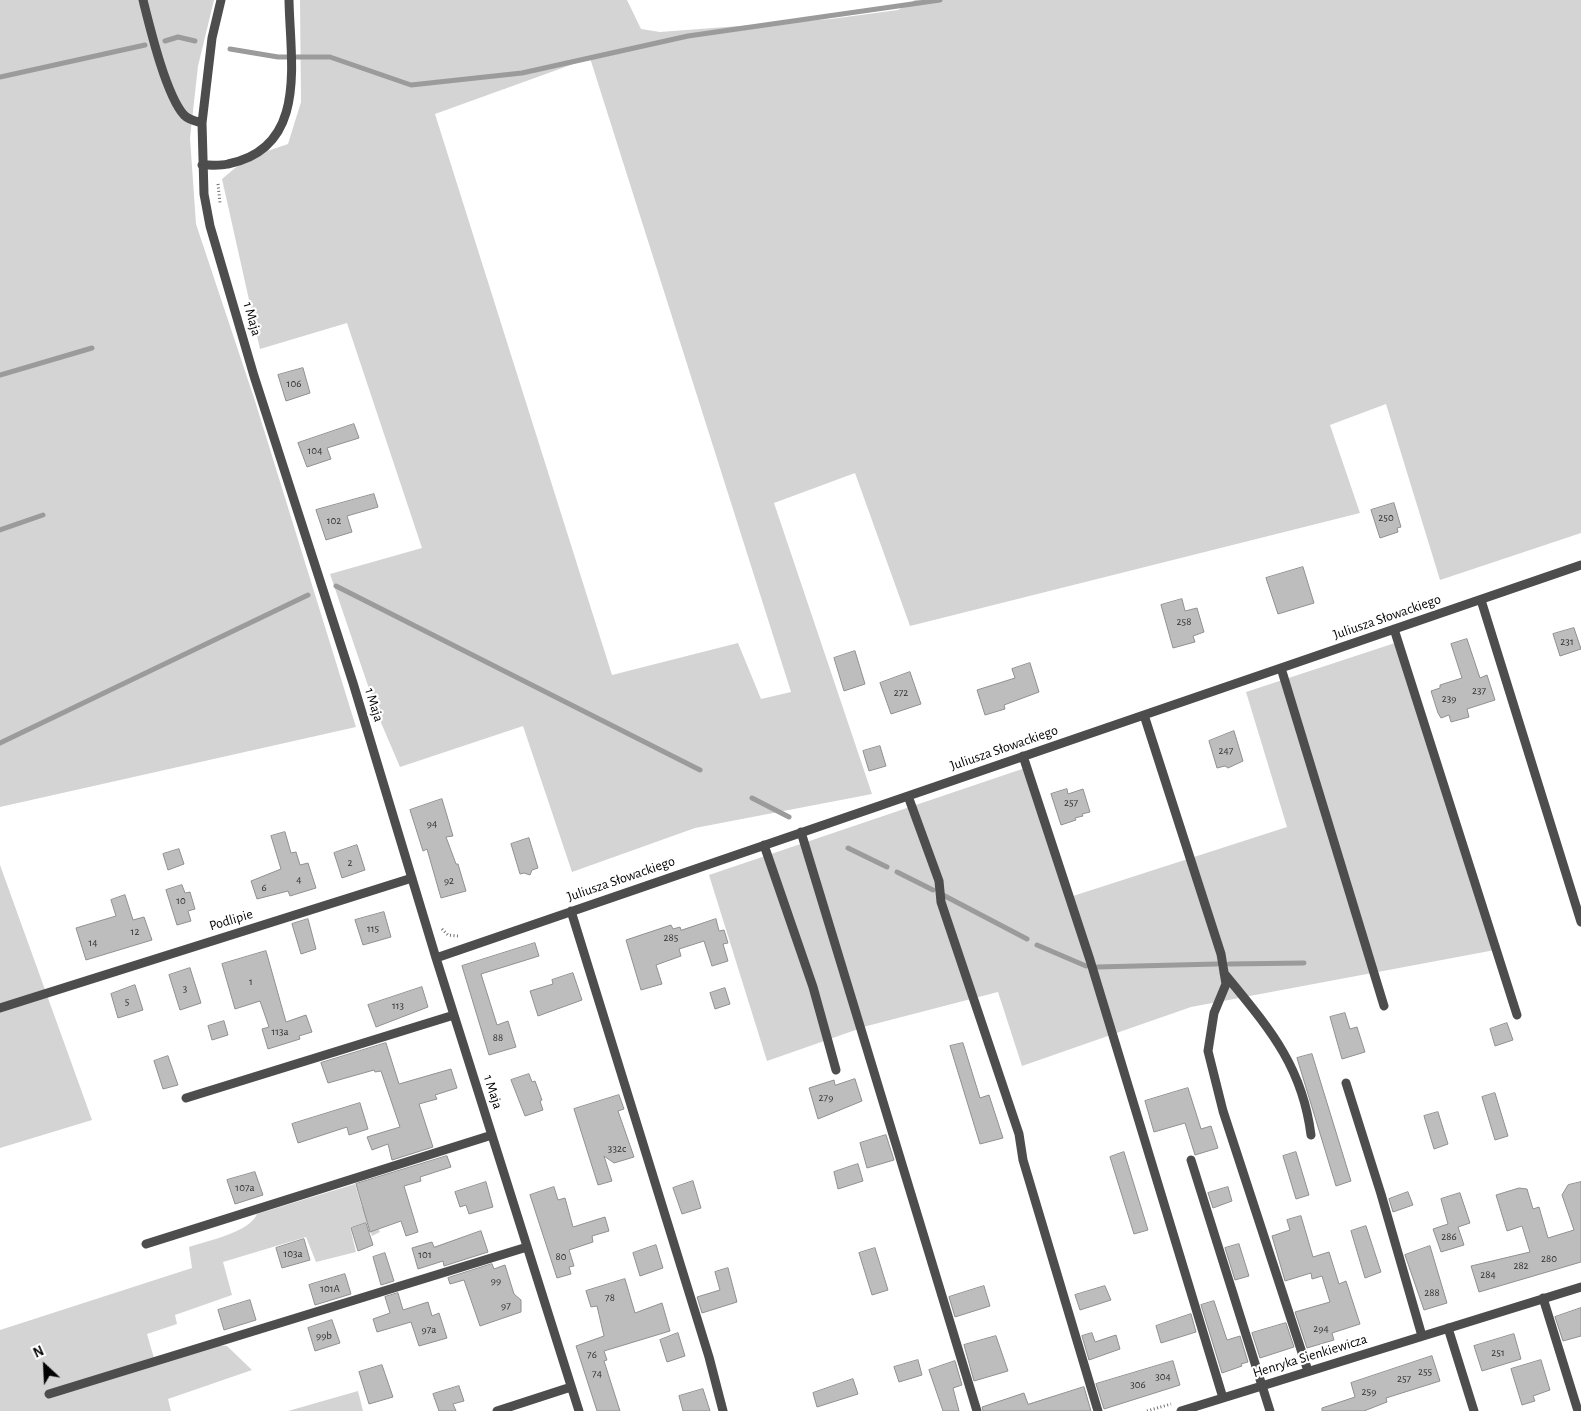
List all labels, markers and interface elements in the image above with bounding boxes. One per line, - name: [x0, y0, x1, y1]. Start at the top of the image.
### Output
- street label: 1 Maja: [239, 300, 265, 338]
- house number: 106: [287, 377, 301, 391]
- house number: 104: [308, 444, 322, 458]
- house number: 250: [1378, 511, 1394, 525]
- house number: 102: [327, 514, 341, 528]
- street label: Juliusza Słowackiego: [1331, 591, 1443, 643]
- house number: 258: [1177, 615, 1191, 629]
- house number: 231: [1560, 635, 1574, 649]
- house number: 237: [1472, 684, 1486, 698]
- street label: 1 Maja: [361, 686, 387, 724]
- house number: 272: [894, 686, 908, 700]
- house number: 239: [1442, 692, 1456, 706]
- street label: Juliusza Słowackiego: [948, 722, 1060, 774]
- house number: 247: [1219, 744, 1233, 758]
- house number: 257: [1064, 796, 1078, 810]
- house number: 94: [427, 817, 437, 831]
- street label: Juliusza Słowackiego: [565, 853, 677, 905]
- house number: 2: [347, 856, 353, 870]
- house number: 4: [296, 873, 302, 887]
- house number: 92: [444, 874, 454, 888]
- house number: 6: [261, 881, 267, 895]
- house number: 10: [176, 894, 186, 908]
- street label: Podlipie: [207, 905, 255, 935]
- house number: 115: [367, 922, 379, 936]
- house number: 12: [131, 925, 139, 939]
- house number: 285: [664, 931, 678, 945]
- house number: 14: [88, 936, 98, 950]
- house number: 1: [249, 975, 253, 989]
- house number: 3: [183, 982, 187, 996]
- house number: 5: [125, 995, 129, 1009]
- house number: 113: [392, 999, 404, 1013]
- house number: 113a: [271, 1025, 289, 1039]
- house number: 88: [493, 1031, 503, 1045]
- street label: 1 Maja: [480, 1073, 506, 1111]
- house number: 279: [819, 1091, 833, 1105]
- house number: 332c: [608, 1142, 626, 1156]
- house number: 107a: [235, 1181, 255, 1195]
- house number: 286: [1441, 1230, 1457, 1244]
- house number: 103a: [283, 1247, 303, 1261]
- house number: 101: [418, 1248, 432, 1262]
- house number: 80: [555, 1250, 567, 1264]
- house number: 280: [1541, 1252, 1557, 1266]
- house number: 282: [1513, 1259, 1529, 1273]
- house number: 284: [1480, 1268, 1496, 1282]
- house number: 99: [491, 1274, 501, 1288]
- house number: 101A: [320, 1282, 340, 1296]
- house number: 288: [1424, 1286, 1440, 1300]
- house number: 78: [605, 1291, 615, 1305]
- house number: 97: [501, 1299, 511, 1313]
- house number: 294: [1313, 1322, 1329, 1336]
- house number: 97a: [422, 1323, 436, 1337]
- house number: 99b: [316, 1329, 332, 1343]
- street label: Henryka Sienkiewicza: [1251, 1331, 1369, 1381]
- north arrow: [20, 1341, 70, 1391]
- text: N: [31, 1344, 46, 1361]
- house number: 251: [1491, 1346, 1505, 1360]
- house number: 76: [587, 1348, 597, 1362]
- house number: 255: [1418, 1365, 1432, 1379]
- house number: 74: [592, 1367, 602, 1381]
- house number: 304: [1155, 1370, 1171, 1384]
- house number: 257: [1397, 1372, 1411, 1386]
- house number: 306: [1130, 1378, 1146, 1392]
- house number: 259: [1362, 1385, 1376, 1399]

